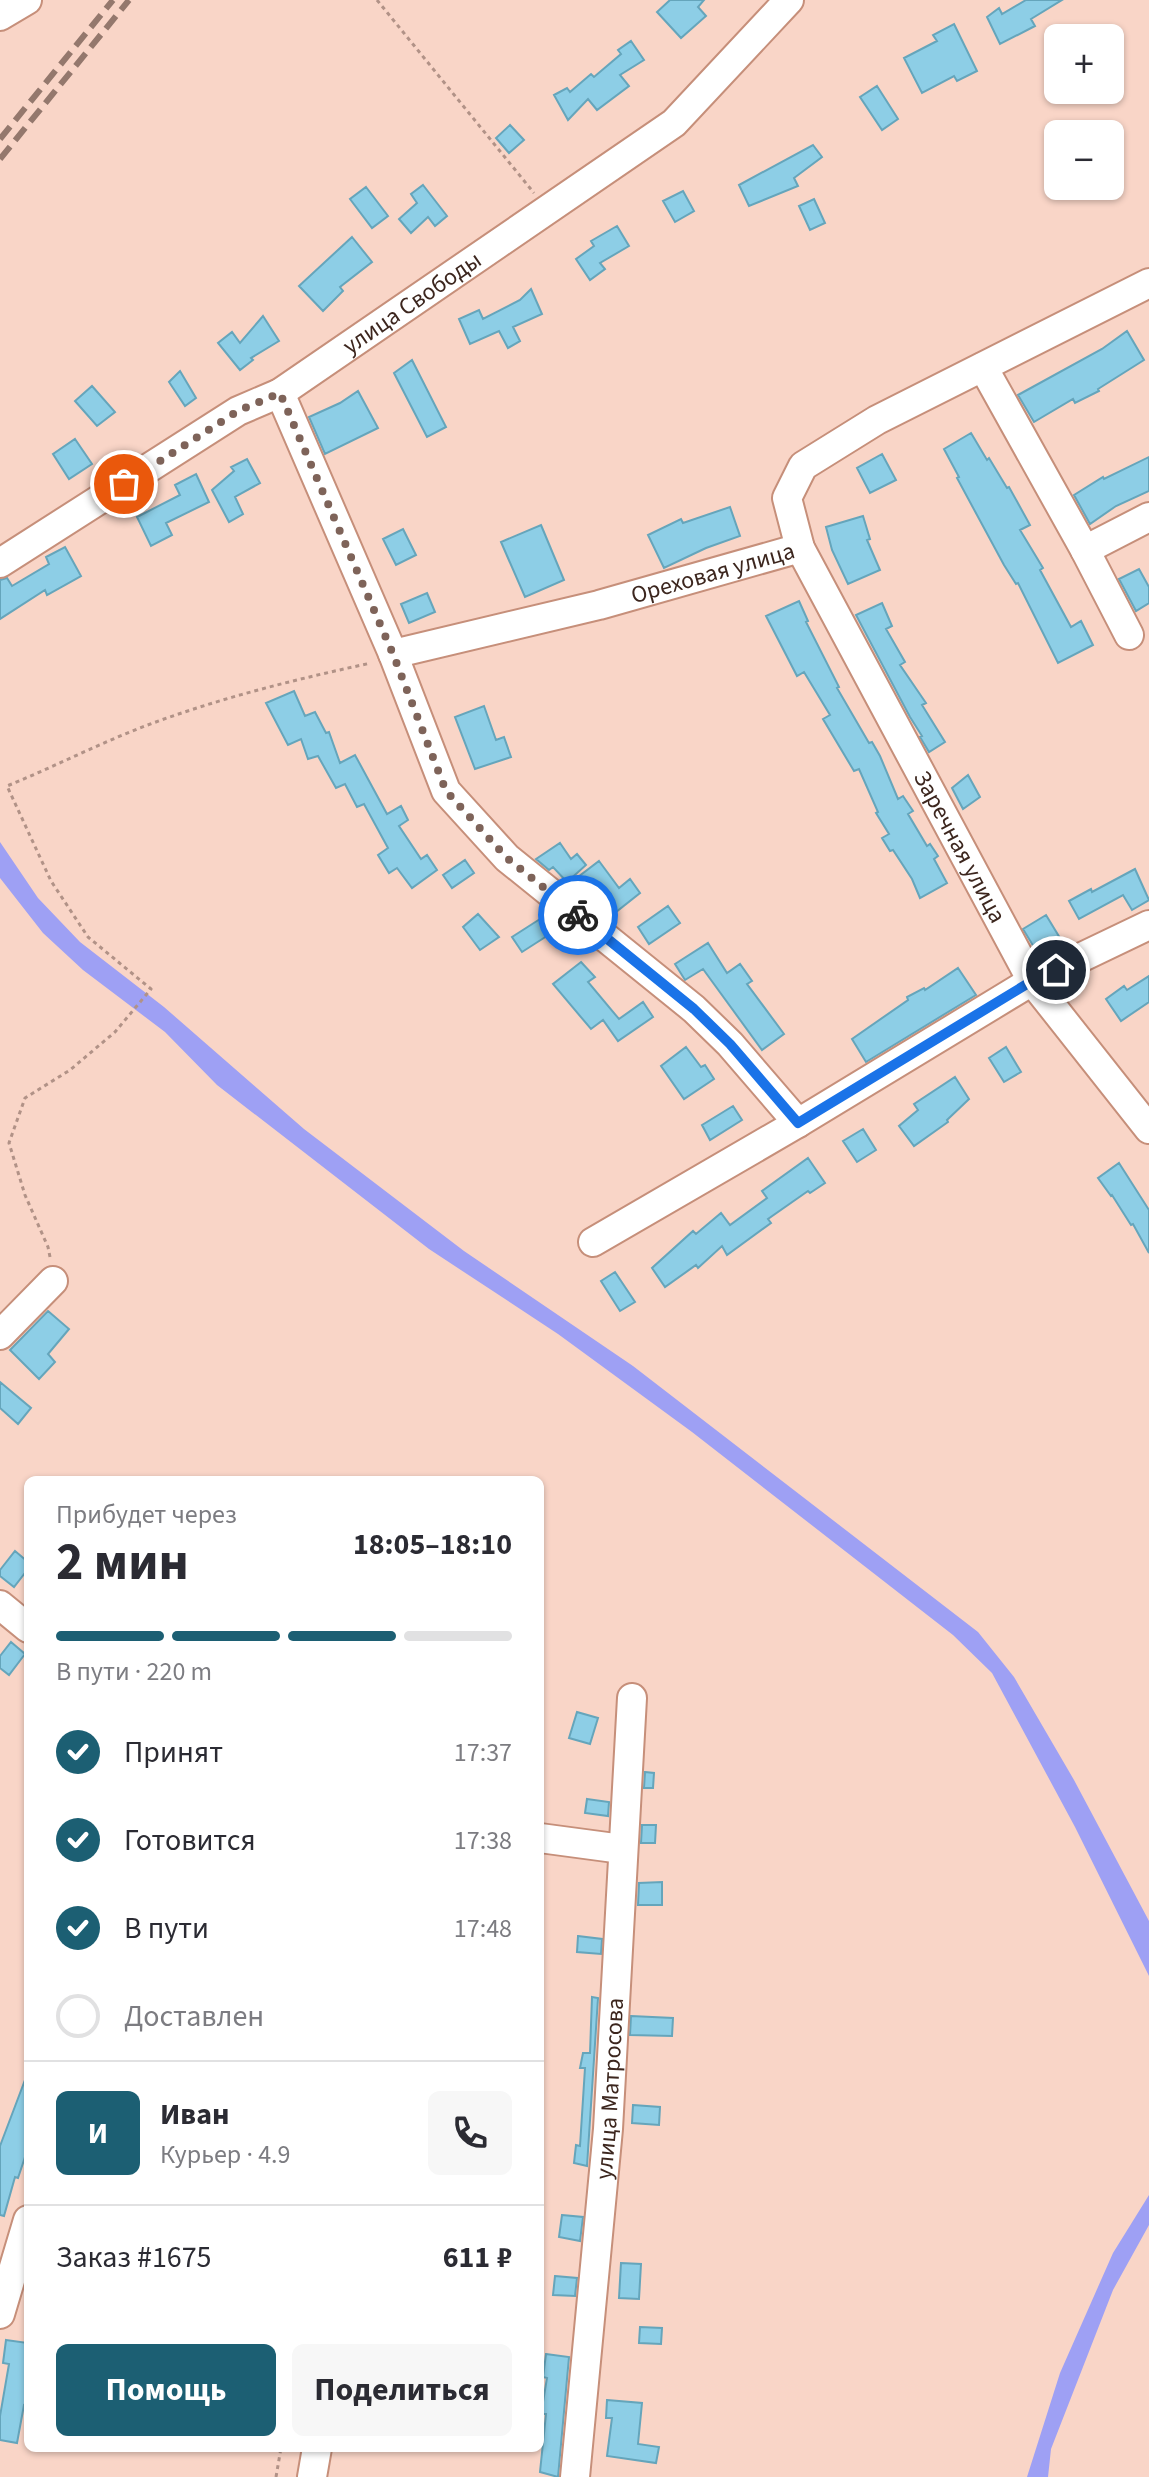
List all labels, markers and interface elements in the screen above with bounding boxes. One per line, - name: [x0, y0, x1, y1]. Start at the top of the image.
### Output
- map controls: [1044, 24, 1124, 200]
- button: +: [1044, 24, 1124, 104]
- button: −: [1044, 120, 1124, 200]
- street label: улица Свободы: [336, 243, 489, 363]
- pin: [90, 450, 158, 518]
- icon: bag: [102, 462, 146, 506]
- street label: Ореховая улица: [627, 533, 799, 613]
- street label: Заречная улица: [904, 764, 1015, 930]
- courier: [538, 875, 618, 955]
- icon: bike: [556, 893, 600, 937]
- pin: [1022, 936, 1090, 1004]
- icon: home: [1034, 948, 1078, 992]
- text: Прибудет через: [56, 1496, 237, 1533]
- text: 18:05–18:10: [353, 1523, 512, 1566]
- text: 2 мин: [56, 1526, 189, 1600]
- text: В пути · 220 m: [56, 1653, 212, 1690]
- icon: check: [56, 1730, 100, 1774]
- text: Принят: [124, 1731, 223, 1774]
- text: 17:37: [454, 1734, 512, 1771]
- icon: check: [56, 1818, 100, 1862]
- text: Готовится: [124, 1819, 256, 1862]
- text: 17:38: [454, 1822, 512, 1859]
- icon: check: [56, 1906, 100, 1950]
- text: В пути: [124, 1907, 209, 1950]
- text: 17:48: [454, 1910, 512, 1947]
- text: Доставлен: [124, 1995, 264, 2038]
- street label: улица Матросова: [586, 1997, 633, 2181]
- button: phone: [428, 2091, 512, 2175]
- text: Иван: [160, 2093, 229, 2136]
- text: И: [88, 2112, 108, 2155]
- text: Курьер · 4.9: [160, 2136, 290, 2173]
- text: Заказ #1675: [56, 2236, 212, 2279]
- text: 611 ₽: [443, 2236, 512, 2279]
- button: Помощь: [56, 2344, 276, 2436]
- button: Поделиться: [292, 2344, 512, 2436]

